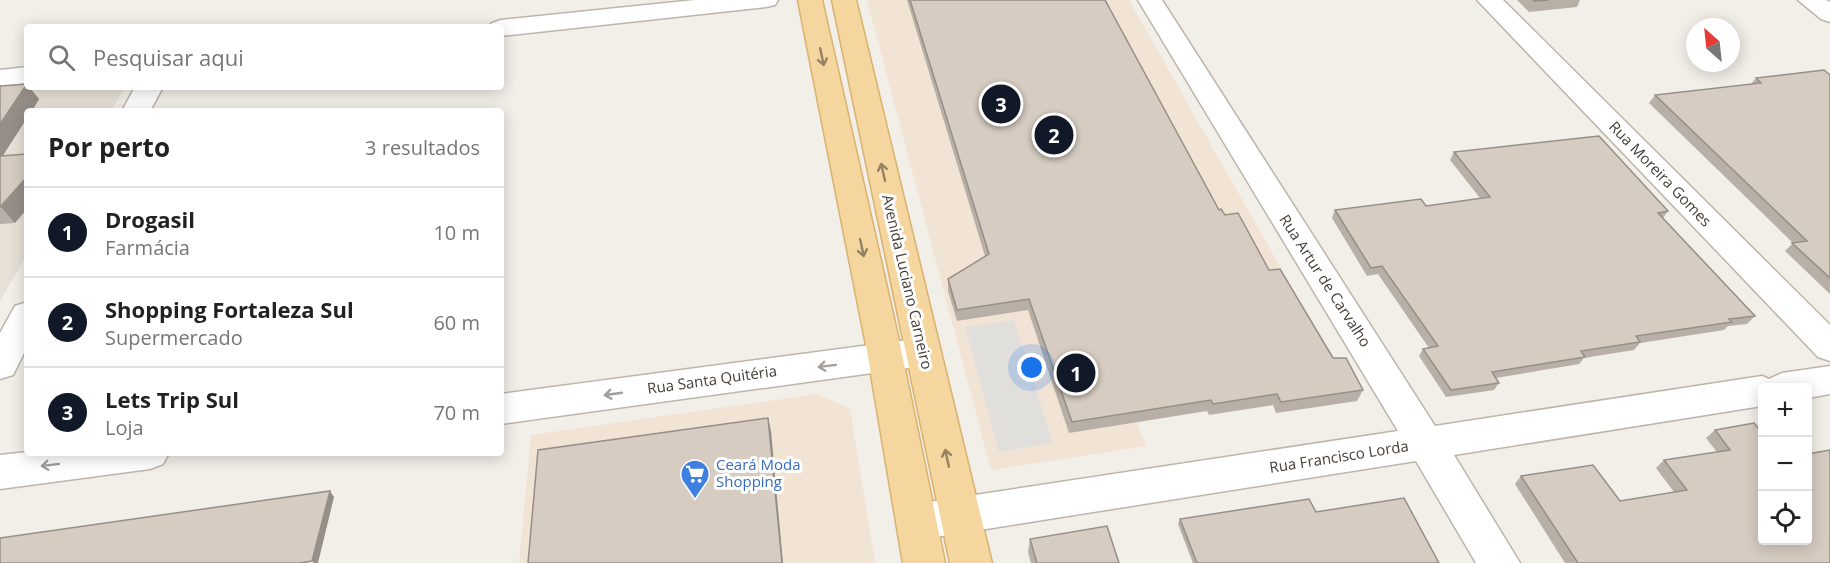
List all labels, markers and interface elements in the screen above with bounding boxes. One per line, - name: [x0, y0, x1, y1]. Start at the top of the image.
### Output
- north arrow: [1686, 18, 1740, 72]
- search box: [24, 24, 504, 90]
- icon: search: [45, 41, 78, 74]
- text: Pesquisar aqui: [93, 42, 244, 72]
- one-way arrow: [817, 47, 828, 67]
- pin: 3: [982, 82, 1020, 126]
- pin: 2: [1034, 112, 1074, 158]
- street label: Rua Moreira Gomes: [1605, 116, 1716, 230]
- text: Por perto: [48, 129, 170, 165]
- text: 3 resultados: [365, 134, 480, 161]
- one-way arrow: [877, 162, 888, 182]
- street label: Avenida Luciano Carneiro: [878, 192, 938, 371]
- text: Drogasil: [105, 204, 195, 234]
- street label: Rua Artur de Carvalho: [1275, 210, 1376, 351]
- text: 1: [62, 219, 73, 246]
- text: 10 m: [433, 219, 480, 246]
- text: Farmácia: [105, 234, 190, 261]
- one-way arrow: [857, 238, 868, 257]
- text: Shopping Fortaleza Sul: [105, 294, 354, 324]
- text: 2: [62, 309, 73, 336]
- text: 60 m: [433, 309, 480, 336]
- text: Supermercado: [105, 324, 243, 351]
- pin: 1: [1056, 350, 1096, 395]
- your location: [1017, 353, 1046, 382]
- street label: Rua Santa Quitéria: [646, 360, 778, 398]
- one-way arrow: [818, 360, 838, 371]
- map controls: [1758, 383, 1812, 545]
- button: +: [1758, 383, 1812, 437]
- text: Lets Trip Sul: [105, 384, 239, 414]
- one-way arrow: [604, 388, 623, 399]
- text: 3: [62, 399, 73, 426]
- text: 70 m: [433, 399, 480, 426]
- text: Loja: [105, 414, 144, 441]
- street label: Rua Francisco Lorda: [1268, 435, 1410, 477]
- button: −: [1758, 437, 1812, 491]
- one-way arrow: [941, 449, 952, 468]
- place label: Ceará Moda Shopping: [716, 454, 801, 491]
- supermarket icon: Ceará Moda Shopping: [679, 458, 711, 500]
- one-way arrow: [40, 460, 60, 471]
- button: locate: [1758, 491, 1812, 545]

